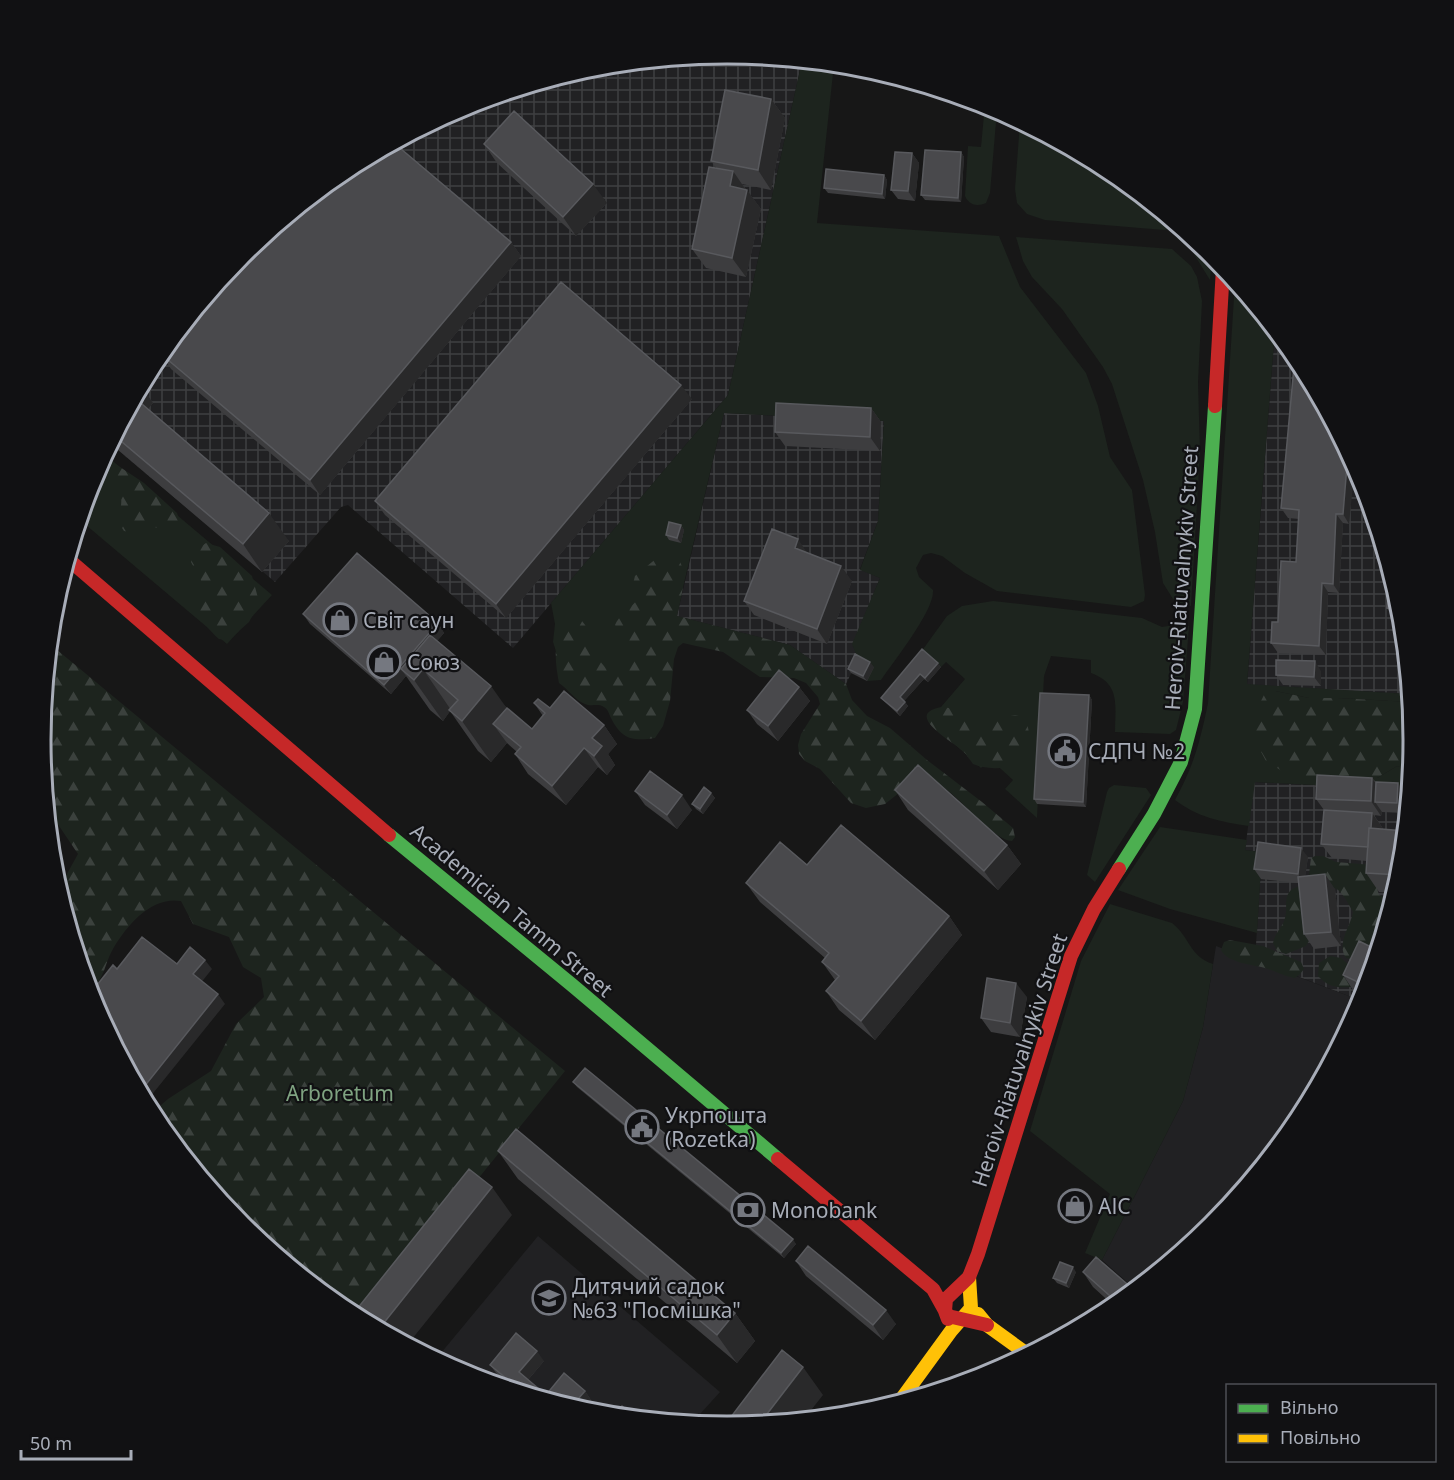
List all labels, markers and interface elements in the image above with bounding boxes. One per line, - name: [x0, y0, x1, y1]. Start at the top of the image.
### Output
- street label: Heroiv-Riatuvalnykiv Street: [1158, 444, 1204, 711]
- shop icon: Світ саун: [322, 602, 358, 638]
- place label: Світ саун: [363, 606, 454, 634]
- shop icon: Союз: [366, 644, 402, 680]
- place label: Союз: [407, 648, 460, 676]
- public building icon: СДПЧ №2: [1047, 733, 1083, 769]
- place label: СДПЧ №2: [1088, 737, 1185, 765]
- street label: Academician Tamm Street: [405, 817, 619, 1003]
- street label: Heroiv-Riatuvalnykiv Street: [965, 929, 1073, 1190]
- park label: Arboretum: [286, 1079, 394, 1107]
- place label: Укрпошта (Rozetka): [665, 1101, 767, 1153]
- public building icon: Укрпошта (Rozetka): [624, 1109, 660, 1145]
- shop icon: АІС: [1057, 1188, 1093, 1224]
- bank icon: Monobank: [730, 1192, 766, 1228]
- place label: АІС: [1098, 1192, 1131, 1220]
- place label: Monobank: [771, 1196, 878, 1224]
- place label: Дитячий садок №63 "Посмішка": [572, 1272, 741, 1324]
- school or university icon: Дитячий садок №63 "Посмішка": [531, 1280, 567, 1316]
- legend: [1226, 1384, 1436, 1462]
- text: Вільно: [1280, 1395, 1338, 1419]
- scale bar: [21, 1423, 130, 1461]
- text: Повільно: [1280, 1425, 1361, 1449]
- text: 50 m: [30, 1431, 72, 1455]

